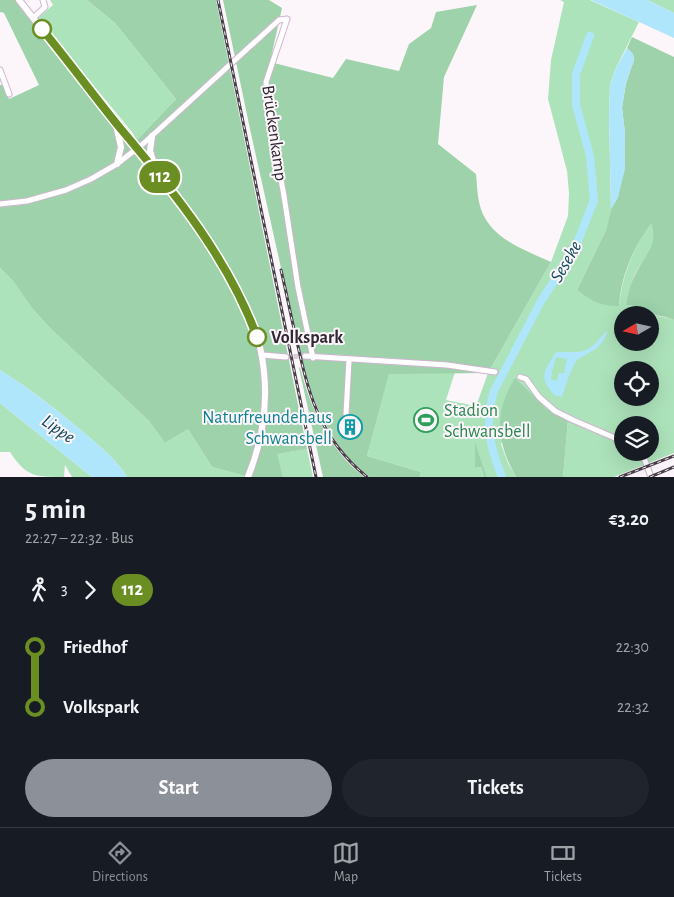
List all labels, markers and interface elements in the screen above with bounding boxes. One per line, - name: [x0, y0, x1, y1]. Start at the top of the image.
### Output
- unlabelled marker: [32, 19, 52, 39]
- street label: Brückenkamp: [258, 84, 290, 182]
- line badge: 112: [131, 161, 189, 193]
- text: 112: [149, 168, 171, 186]
- water label: Seseke: [547, 238, 586, 286]
- north arrow: [614, 306, 659, 351]
- map controls: [614, 306, 659, 461]
- marker: Volkspark: [247, 327, 267, 347]
- place label: Volkspark: [271, 329, 343, 347]
- button: locate: [614, 361, 659, 406]
- place label: Stadion Schwansbell: [444, 402, 530, 441]
- sports icon: Stadion Schwansbell: [413, 407, 439, 433]
- place label: Naturfreundehaus Schwansbell: [202, 409, 332, 448]
- water label: Lippe: [38, 411, 78, 447]
- building icon: Naturfreundehaus Schwansbell: [337, 414, 363, 440]
- button: layers: [614, 416, 659, 461]
- text: 5 min: [25, 496, 86, 524]
- text: €3.20: [609, 510, 649, 529]
- text: 22:27 – 22:32 · Bus: [25, 530, 134, 546]
- icon: walk: [25, 576, 53, 604]
- icon: forward: [76, 576, 104, 604]
- text: 3: [61, 581, 68, 597]
- text: 112: [122, 581, 143, 599]
- text: Friedhof: [63, 638, 127, 657]
- text: 22:30: [616, 639, 649, 655]
- text: Volkspark: [63, 698, 139, 717]
- text: 22:32: [617, 699, 649, 715]
- button: Start: [25, 759, 332, 817]
- button: Tickets: [342, 759, 649, 817]
- tab: Directions: [92, 839, 148, 886]
- tab: Map: [332, 839, 360, 886]
- tab: Tickets: [544, 839, 582, 886]

